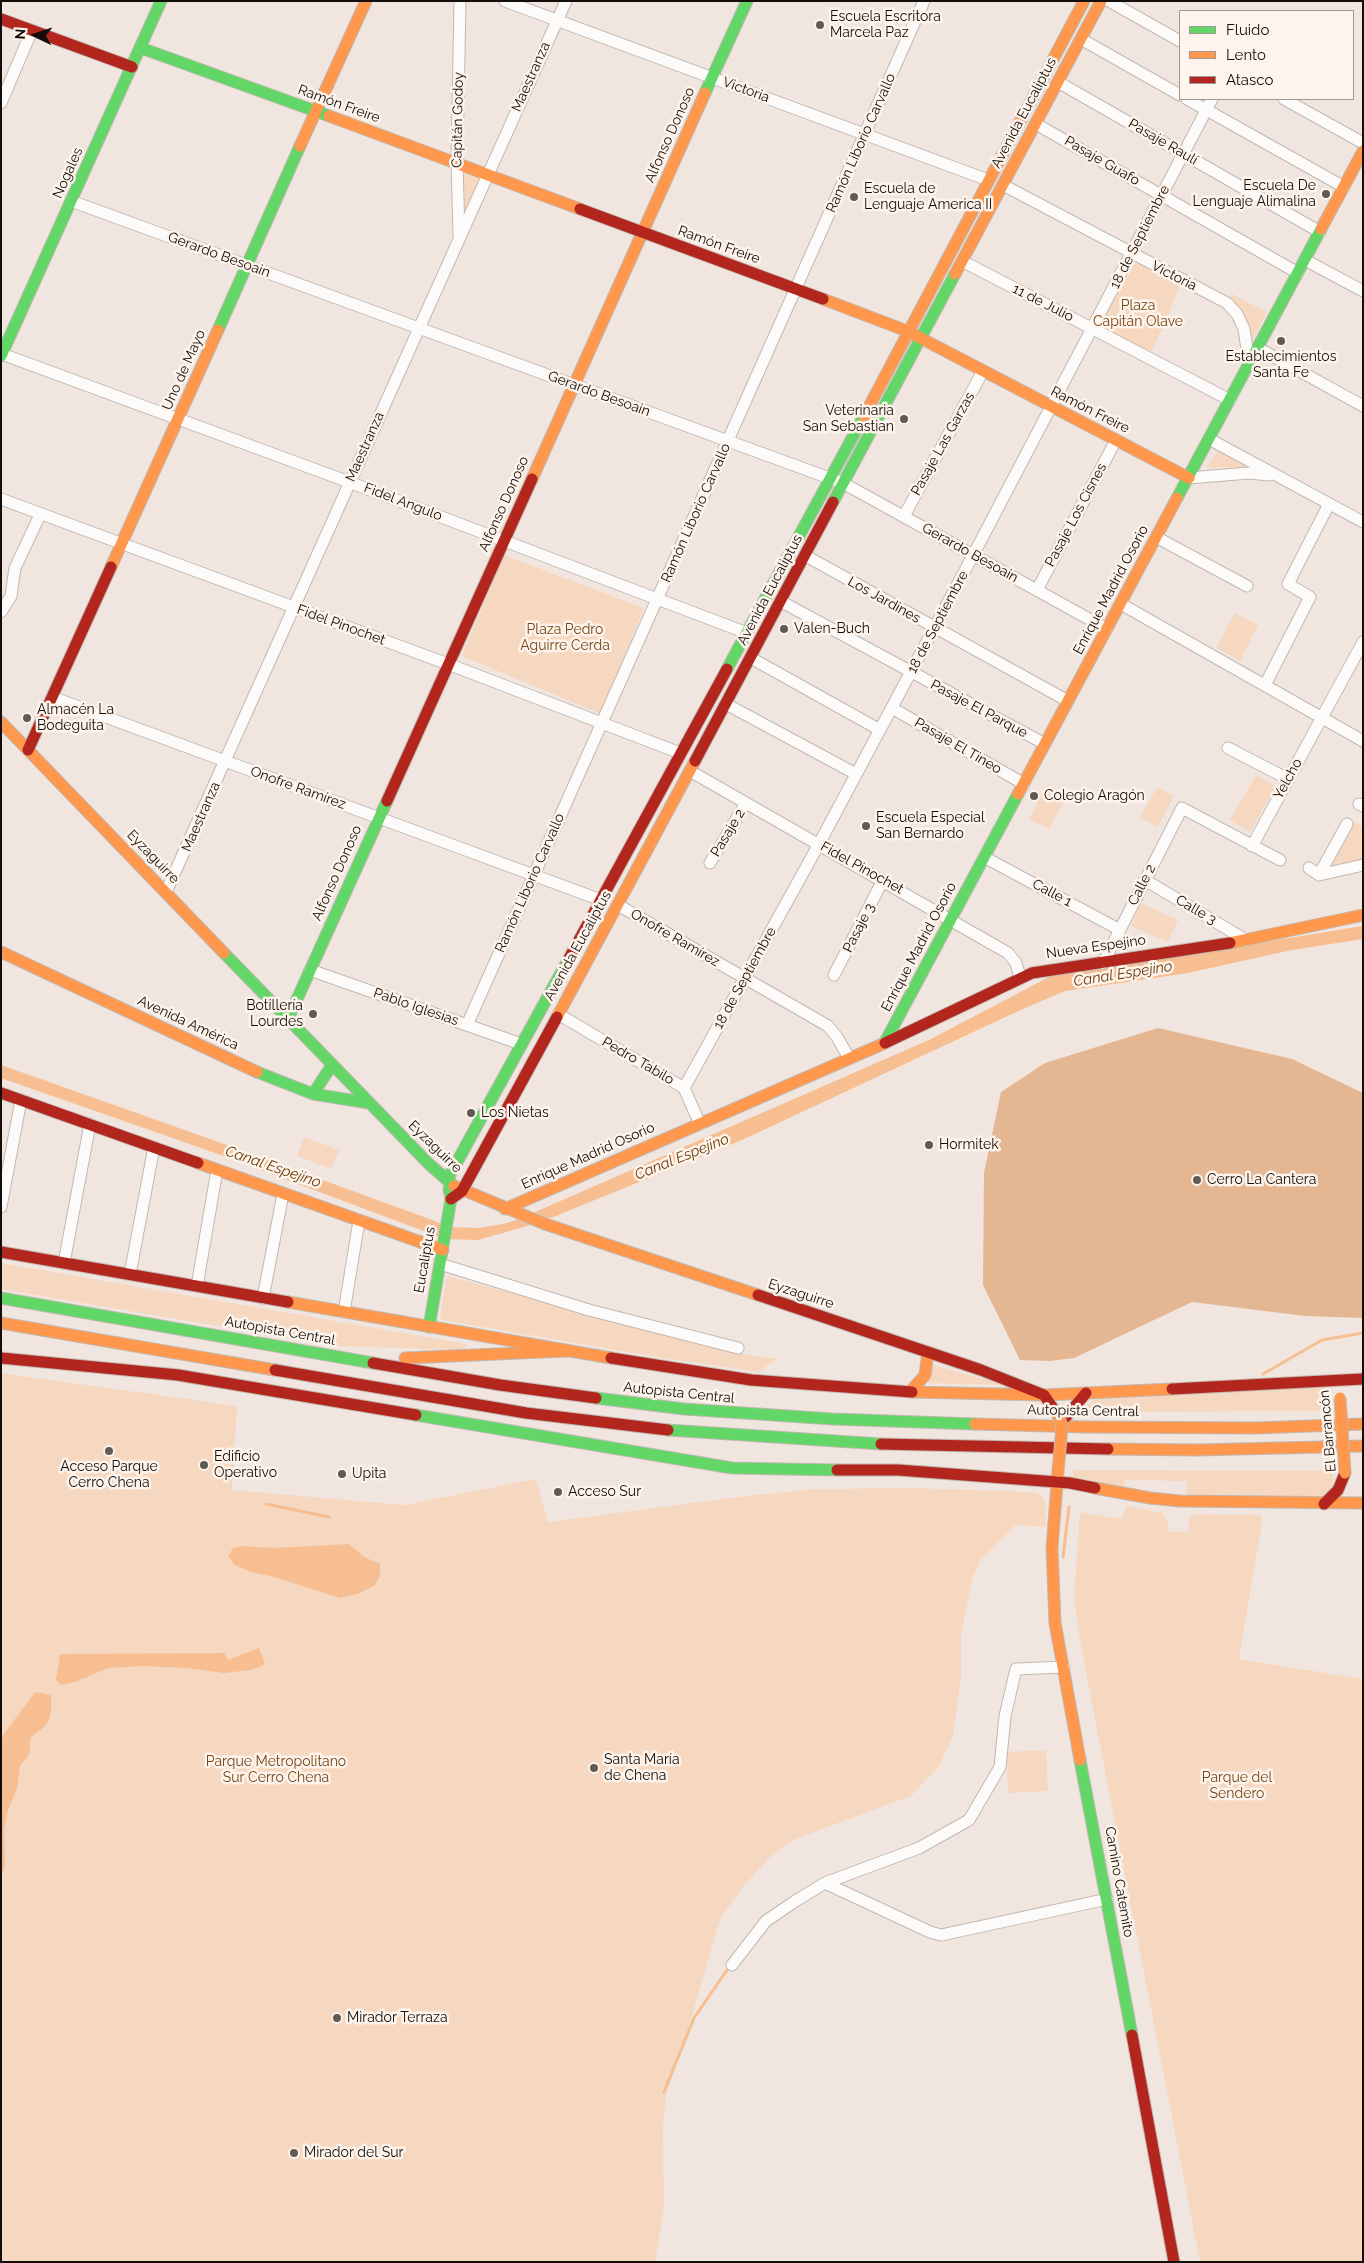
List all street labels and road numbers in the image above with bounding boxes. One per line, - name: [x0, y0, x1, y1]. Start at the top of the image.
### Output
- street label: Maestranza: [508, 39, 554, 115]
- street label: Avenida Eucaliptus: [988, 55, 1060, 171]
- street label: Ramón Liborio Carvallo: [823, 71, 899, 215]
- street label: Capitán Godoy: [449, 72, 467, 168]
- street label: Victoria: [720, 74, 772, 106]
- street label: Ramón Freire: [296, 81, 382, 127]
- street label: Alfonso Donoso: [641, 85, 699, 185]
- street label: Pasaje Raulí: [1125, 115, 1201, 169]
- street label: Pasaje Guafo: [1061, 133, 1143, 189]
- street label: Nogales: [49, 145, 87, 201]
- street label: 18 de Septiembre: [1107, 182, 1173, 292]
- street label: Ramón Freire: [676, 222, 762, 268]
- street label: Gerardo Besoain: [166, 229, 272, 281]
- street label: Victoria: [1148, 257, 1200, 295]
- street label: 11 de Julio: [1010, 280, 1076, 326]
- street label: Uno de Mayo: [159, 327, 209, 413]
- street label: Gerardo Besoain: [546, 368, 652, 420]
- street label: Ramón Freire: [1048, 383, 1132, 437]
- street label: Pasaje Las Garzas: [908, 389, 978, 499]
- street label: Maestranza: [342, 409, 388, 485]
- street label: Ramón Liborio Carvallo: [658, 441, 734, 585]
- street label: Alfonso Donoso: [475, 454, 533, 554]
- street label: Pasaje Los Cisnes: [1042, 460, 1110, 570]
- street label: Fidel Angulo: [362, 479, 444, 525]
- street label: Gerardo Besoain: [919, 520, 1021, 586]
- street label: Enrique Madrid Osorio: [1070, 522, 1152, 658]
- street label: Avenida Eucaliptus: [734, 532, 806, 648]
- street label: 18 de Septiembre: [904, 568, 972, 676]
- street label: Los Jardines: [845, 573, 923, 627]
- street label: Fidel Pinochet: [295, 601, 387, 649]
- street label: Pasaje El Parque: [928, 676, 1030, 742]
- street label: Pasaje El Tineo: [911, 714, 1005, 778]
- street label: Yelcho: [1270, 756, 1306, 802]
- street label: Onofre Ramírez: [248, 763, 348, 813]
- street label: Maestranza: [178, 779, 224, 855]
- street label: Pasaje 2: [707, 806, 749, 860]
- street label: Ramón Liborio Carvallo: [492, 811, 568, 955]
- street label: Alfonso Donoso: [308, 823, 366, 923]
- street label: Eyzaguirre: [123, 827, 183, 887]
- street label: Fidel Pinochet: [817, 838, 907, 898]
- street label: Calle 2: [1125, 862, 1159, 908]
- street label: Calle 1: [1029, 876, 1075, 910]
- street label: Enrique Madrid Osorio: [878, 879, 960, 1015]
- street label: Avenida Eucaliptus: [541, 888, 615, 1004]
- street label: Calle 3: [1173, 892, 1219, 928]
- street label: Pasaje 3: [839, 901, 879, 955]
- street label: Onofre Ramírez: [627, 906, 723, 970]
- street label: 18 de Septiembre: [710, 924, 780, 1032]
- street label: Nueva Espejino: [1045, 932, 1147, 962]
- street label: Pablo Iglesias: [371, 985, 461, 1029]
- street label: Avenida América: [135, 992, 241, 1054]
- street label: Pedro Tabilo: [599, 1034, 677, 1088]
- street label: Eyzaguirre: [405, 1117, 465, 1177]
- street label: Enrique Madrid Osorio: [519, 1119, 657, 1193]
- street label: Eucaliptus: [411, 1225, 439, 1295]
- street label: Eyzaguirre: [766, 1275, 836, 1313]
- street label: Autopista Central: [223, 1313, 337, 1349]
- street label: Autopista Central: [623, 1379, 735, 1407]
- street label: El Barrancón: [1316, 1389, 1340, 1473]
- street label: Autopista Central: [1027, 1402, 1139, 1420]
- street label: Camino Catemito: [1101, 1825, 1137, 1939]

